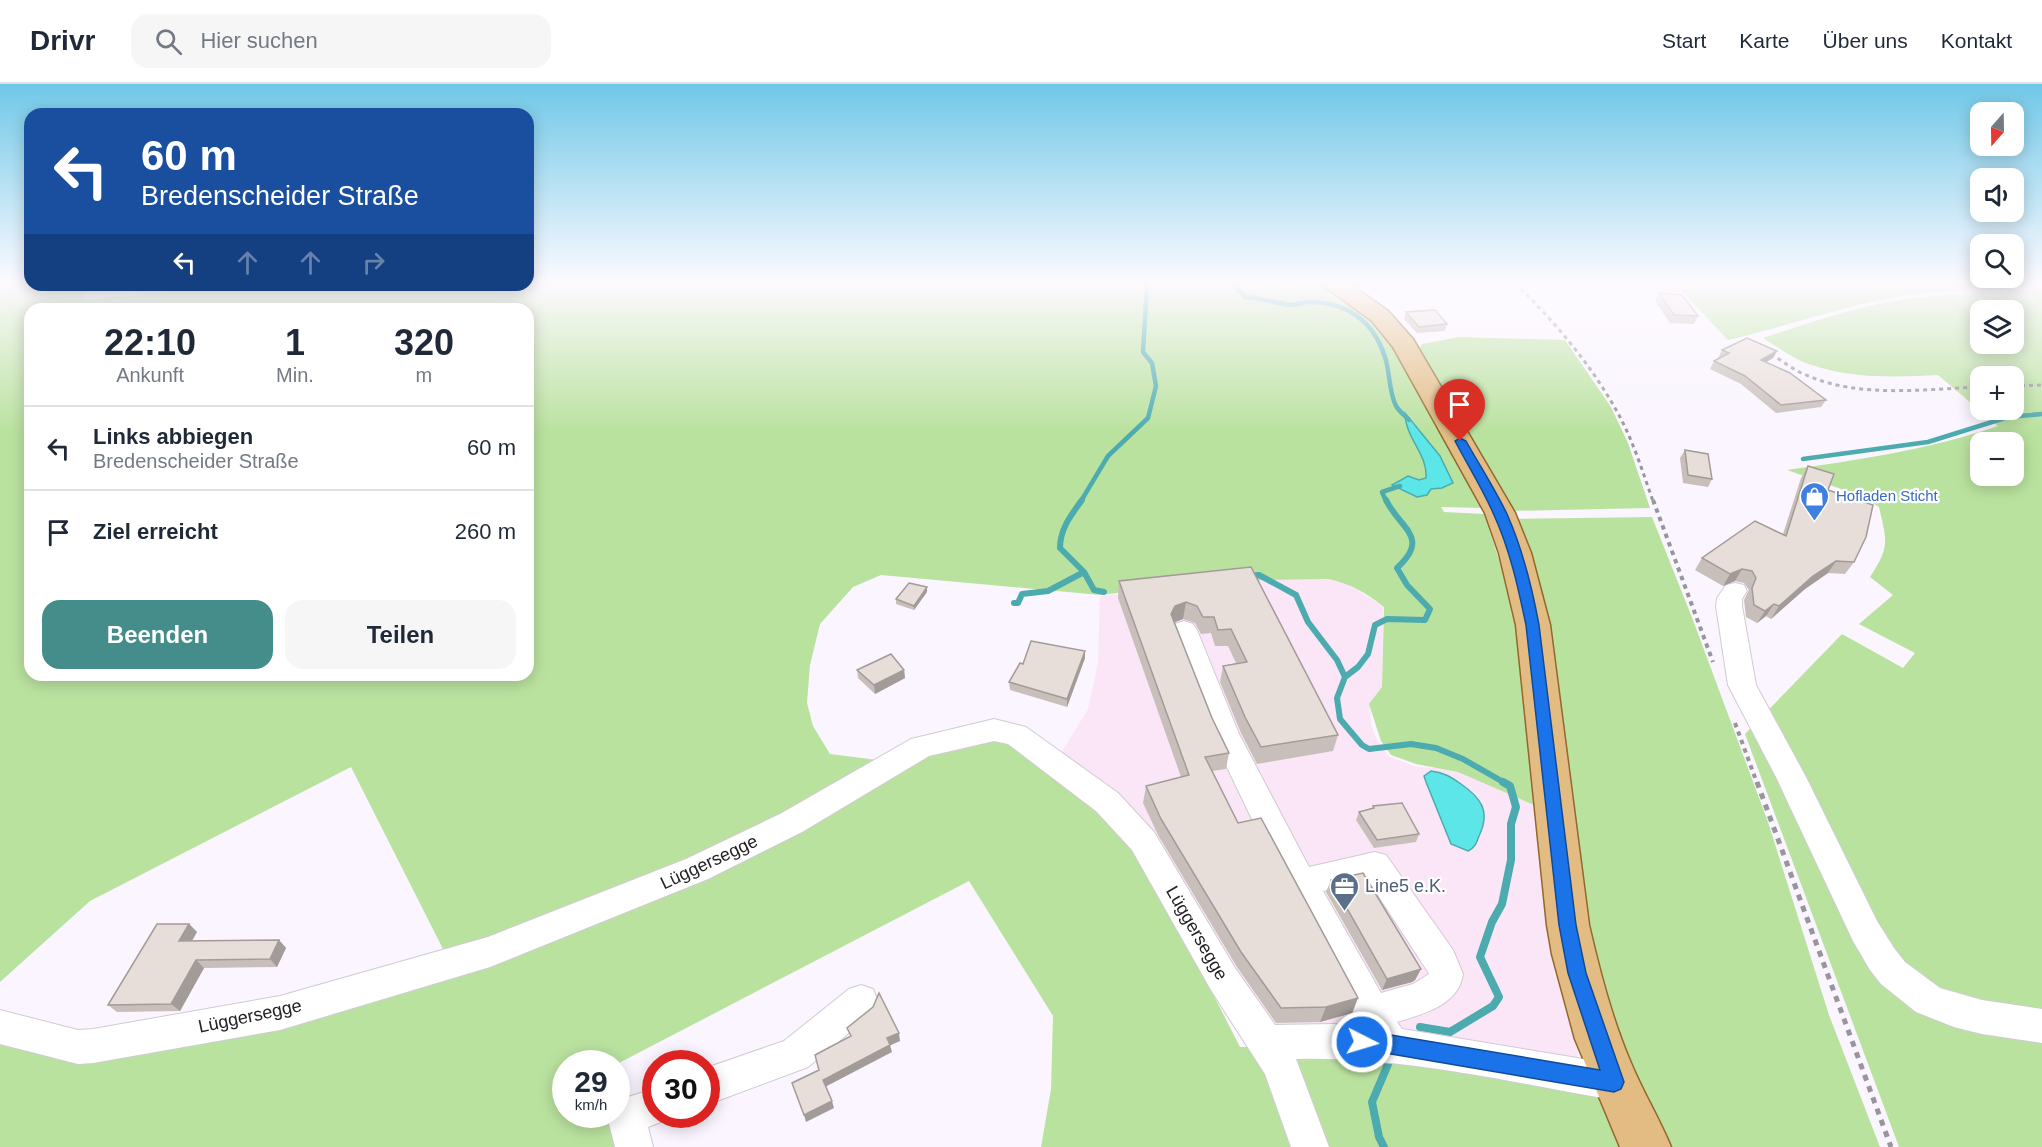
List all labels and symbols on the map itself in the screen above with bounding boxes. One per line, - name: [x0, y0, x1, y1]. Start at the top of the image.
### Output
- north arrow: [1970, 102, 2024, 156]
- pin: [1434, 379, 1485, 441]
- shop icon: Hofladen Sticht: [1799, 480, 1831, 522]
- place label: Hofladen Sticht: [1836, 487, 1939, 504]
- street label: Lüggersegge: [657, 831, 761, 893]
- office icon: Line5 e.K.: [1328, 870, 1360, 912]
- place label: Line5 e.K.: [1365, 876, 1446, 896]
- street label: Lüggersegge: [1162, 882, 1232, 984]
- street label: Lüggersegge: [197, 995, 303, 1037]
- position arrow: [1330, 1010, 1394, 1074]
- speed limit sign: 30: [642, 1050, 720, 1128]

